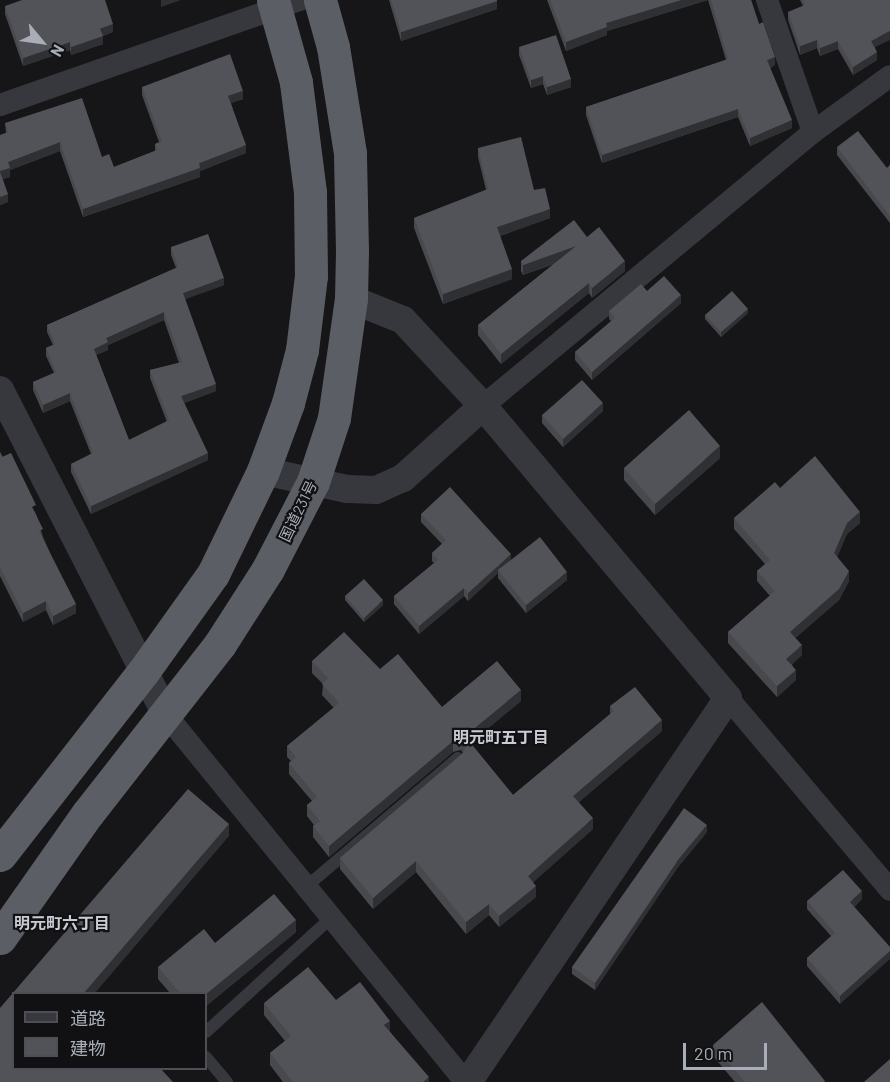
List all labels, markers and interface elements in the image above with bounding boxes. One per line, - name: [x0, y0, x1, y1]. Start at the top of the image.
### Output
- north arrow: [12, 12, 72, 72]
- text: N: [47, 42, 69, 60]
- street label: 国道231号: [275, 477, 321, 545]
- district label: 明元町五丁目: [453, 727, 549, 747]
- district label: 明元町六丁目: [14, 913, 110, 933]
- legend: [12, 992, 207, 1070]
- text: 道路: [70, 1007, 106, 1029]
- scale bar: [686, 1031, 770, 1069]
- text: 建物: [70, 1037, 106, 1059]
- text: 20 m: [694, 1042, 732, 1064]

